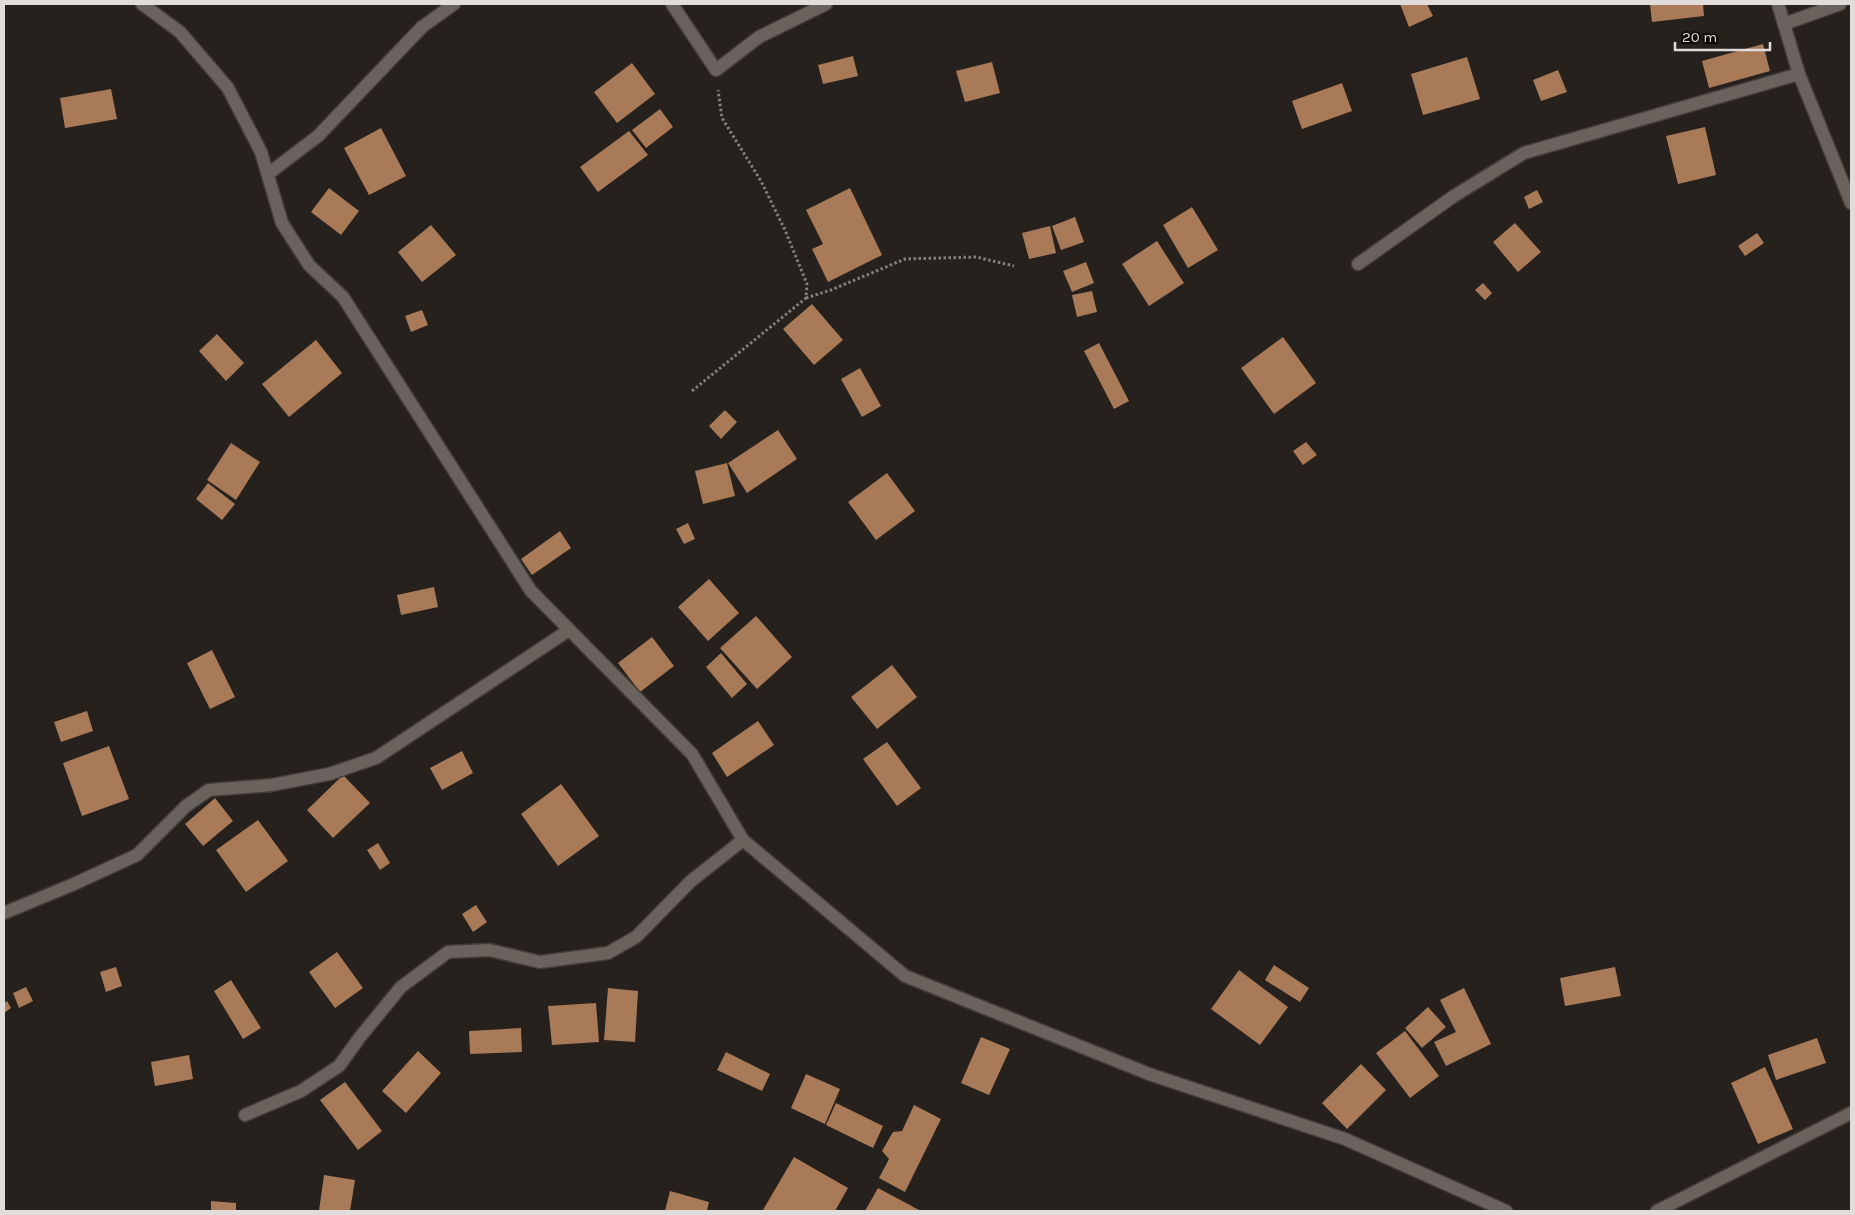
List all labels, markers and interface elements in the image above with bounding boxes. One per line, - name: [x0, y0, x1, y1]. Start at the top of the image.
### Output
- scale bar: [1675, 20, 1770, 52]
- text: 20 m: [1682, 28, 1717, 46]

